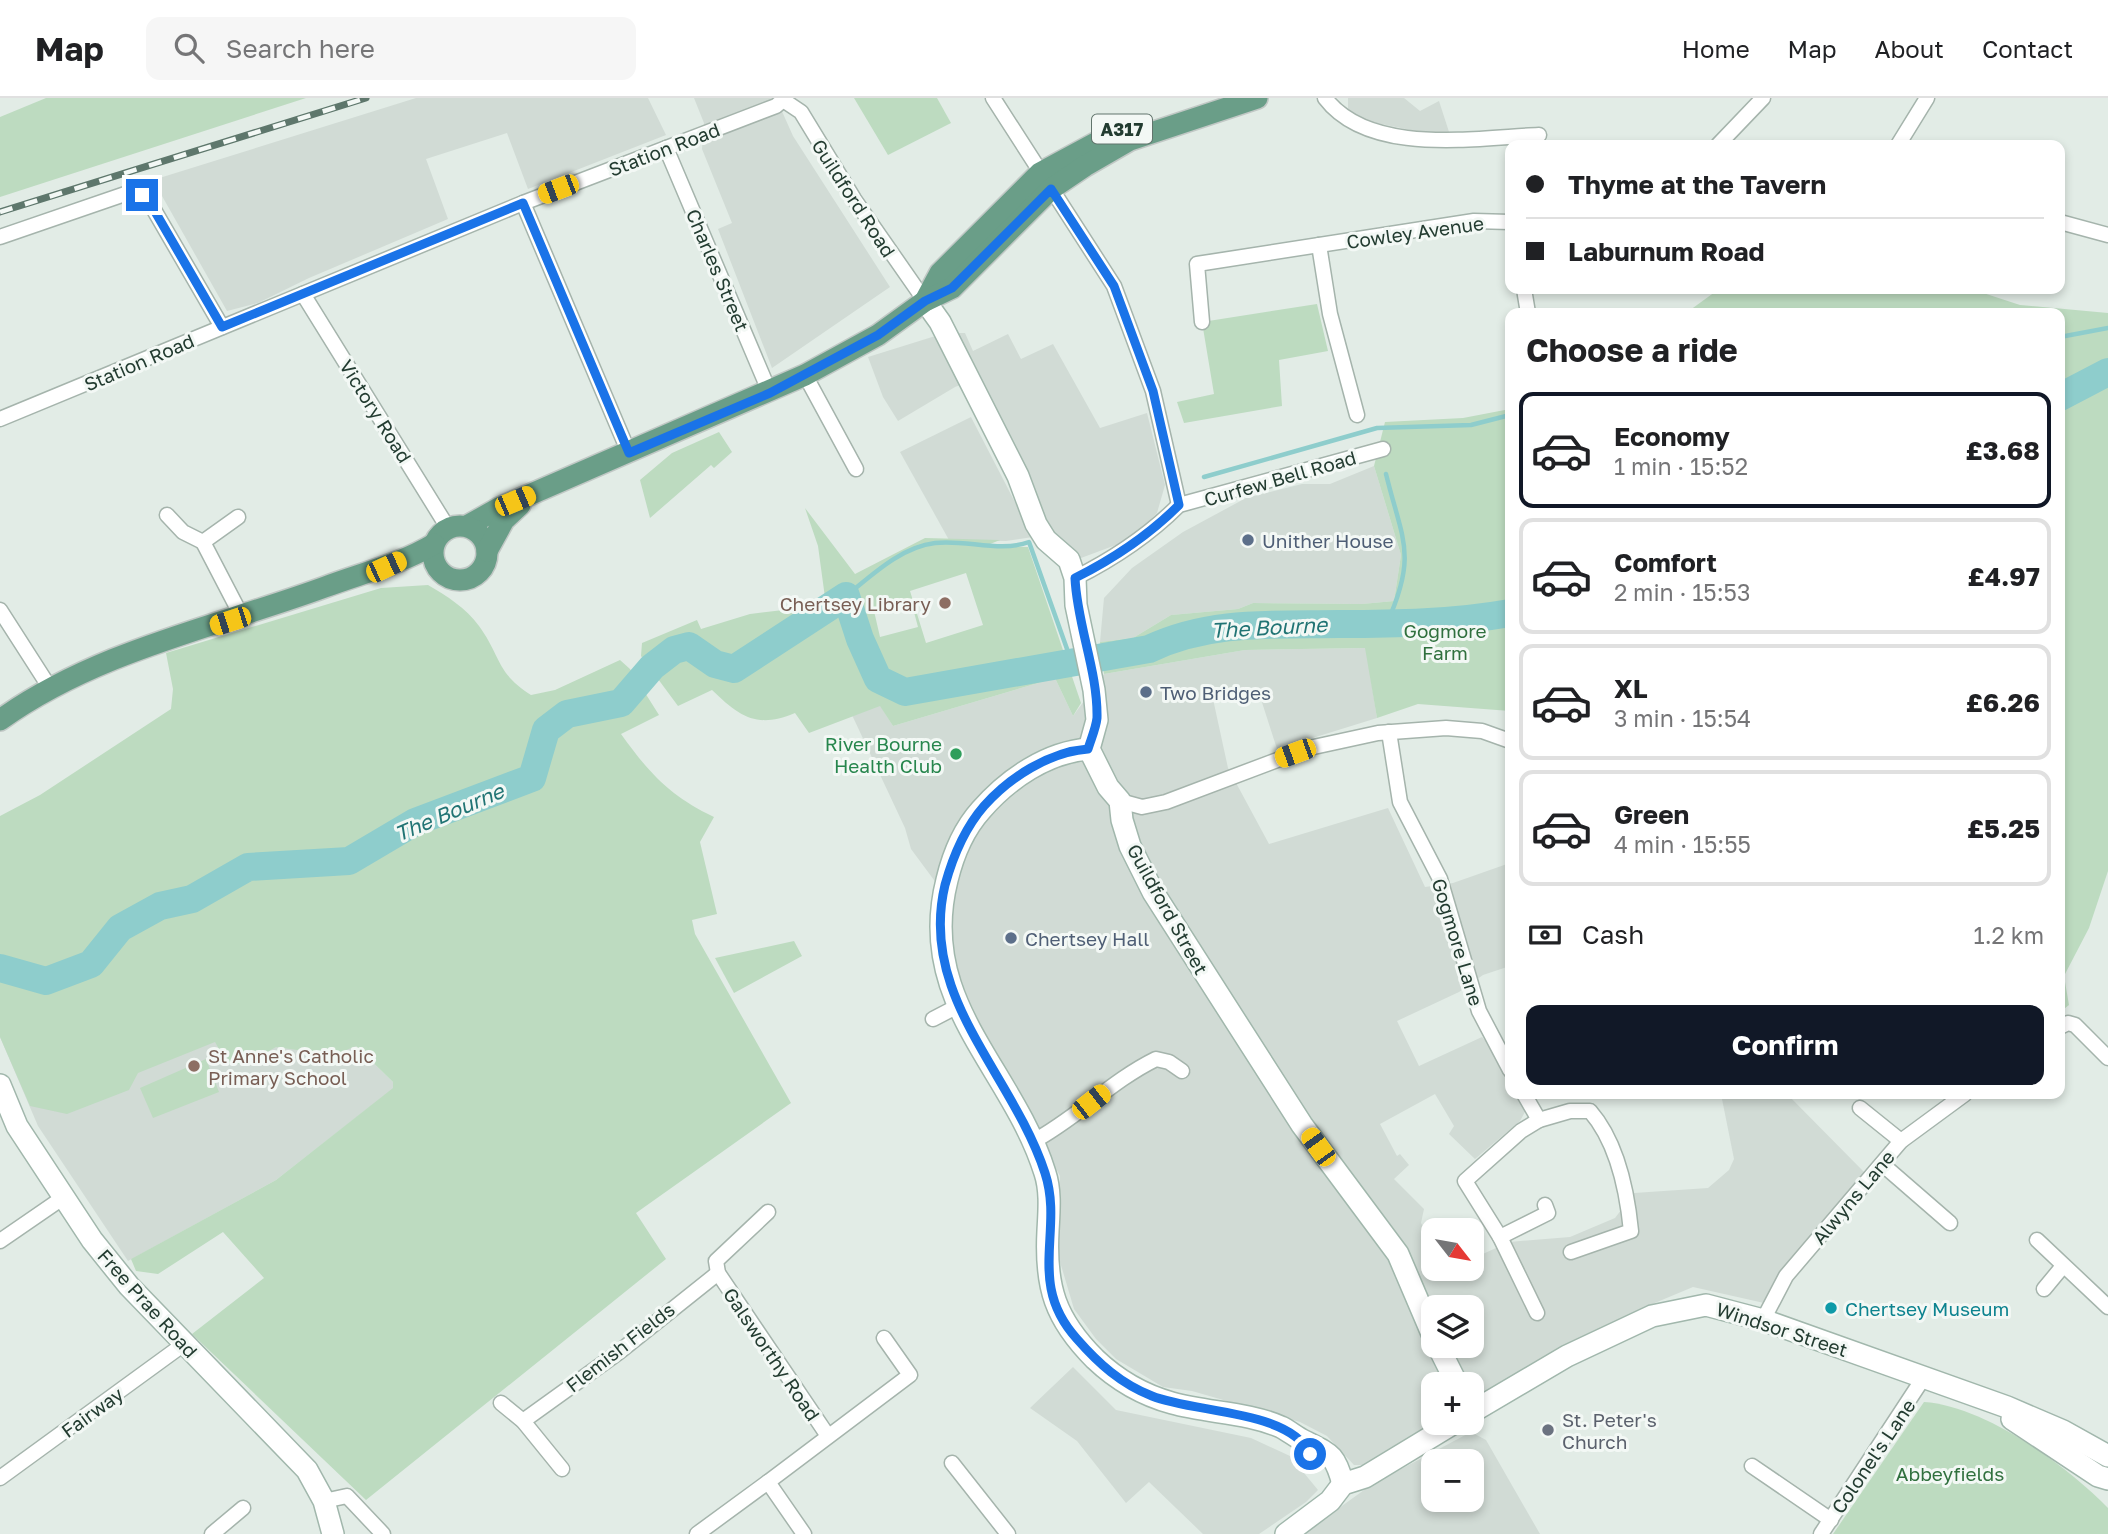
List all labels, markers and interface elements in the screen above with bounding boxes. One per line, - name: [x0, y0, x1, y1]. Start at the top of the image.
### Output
- search box: [146, 17, 636, 80]
- text: Map: [35, 29, 104, 68]
- icon: search: [170, 29, 208, 67]
- text: Search here: [226, 33, 375, 64]
- text: Home: [1682, 34, 1750, 63]
- text: Map: [1788, 34, 1837, 63]
- text: About: [1875, 34, 1944, 63]
- text: Contact: [1982, 34, 2073, 63]
- road number: A317: [1092, 114, 1152, 144]
- street label: Station Road: [605, 117, 723, 181]
- street label: Guildford Road: [807, 135, 901, 261]
- text: Thyme at the Tavern: [1568, 169, 1826, 200]
- car: [535, 172, 582, 206]
- route end: [126, 179, 158, 211]
- street label: Charles Street: [682, 205, 754, 335]
- street label: Cowley Avenue: [1345, 211, 1485, 253]
- text: Laburnum Road: [1568, 236, 1765, 267]
- street label: Station Road: [81, 329, 197, 395]
- text: Choose a ride: [1526, 331, 1738, 369]
- street label: Victory Road: [335, 355, 417, 467]
- icon: car: [1530, 419, 1593, 482]
- text: Economy: [1614, 421, 1730, 452]
- text: £3.68: [1966, 435, 2040, 466]
- street label: Curfew Bell Road: [1201, 445, 1359, 511]
- text: 1 min · 15:52: [1614, 452, 1748, 480]
- car: [492, 483, 539, 519]
- place label: Unither House: [1262, 529, 1394, 552]
- marker: Unither House: [1240, 532, 1256, 548]
- icon: car: [1530, 545, 1593, 608]
- text: Comfort: [1614, 547, 1717, 578]
- car: [363, 549, 410, 585]
- text: £4.97: [1968, 561, 2040, 592]
- text: 2 min · 15:53: [1614, 578, 1750, 606]
- place label: Chertsey Library: [780, 592, 931, 615]
- marker: Chertsey Library: [937, 595, 953, 611]
- car: [207, 605, 254, 637]
- water label: The Bourne: [1210, 611, 1329, 643]
- park label: Gogmore Farm: [1404, 619, 1486, 664]
- icon: car: [1530, 671, 1593, 734]
- text: XL: [1614, 673, 1648, 704]
- place label: Two Bridges: [1160, 681, 1271, 704]
- marker: Two Bridges: [1138, 684, 1154, 700]
- text: £6.26: [1966, 687, 2040, 718]
- text: 3 min · 15:54: [1614, 704, 1751, 732]
- place label: River Bourne Health Club: [825, 732, 942, 777]
- car: [1272, 736, 1319, 770]
- marker: River Bourne Health Club: [948, 746, 964, 762]
- water label: The Bourne: [391, 777, 509, 847]
- icon: car: [1530, 797, 1593, 860]
- text: Green: [1614, 799, 1689, 830]
- text: £5.25: [1967, 813, 2040, 844]
- text: 4 min · 15:55: [1614, 830, 1751, 858]
- street label: Guildford Street: [1123, 840, 1213, 978]
- street label: Gogmore Lane: [1428, 875, 1488, 1009]
- icon: cash: [1526, 916, 1564, 954]
- text: Cash: [1582, 919, 1644, 950]
- text: 1.2 km: [1974, 921, 2044, 949]
- place label: Chertsey Hall: [1025, 927, 1149, 950]
- marker: Chertsey Hall: [1003, 930, 1019, 946]
- button: Confirm: [1526, 1005, 2044, 1085]
- place label: St Anne's Catholic Primary School: [208, 1044, 374, 1089]
- marker: St Anne's Catholic Primary School: [186, 1058, 202, 1074]
- car: [1068, 1081, 1115, 1123]
- car: [1298, 1124, 1339, 1170]
- street label: Alwyns Lane: [1807, 1145, 1899, 1249]
- north arrow: [1421, 1218, 1484, 1281]
- map controls: [1421, 1218, 1484, 1512]
- street label: Free Prae Road: [93, 1244, 203, 1362]
- street label: Galsworthy Road: [719, 1283, 825, 1425]
- button: layers: [1421, 1295, 1484, 1358]
- street label: Flemish Fields: [561, 1297, 679, 1397]
- street label: Windsor Street: [1713, 1297, 1851, 1361]
- place label: Chertsey Museum: [1845, 1297, 2009, 1320]
- marker: Chertsey Museum: [1823, 1300, 1839, 1316]
- button: +: [1421, 1372, 1484, 1435]
- street label: Fairway: [57, 1382, 128, 1442]
- street label: Colonel's Lane: [1826, 1394, 1920, 1518]
- place label: St. Peter's Church: [1562, 1408, 1657, 1453]
- marker: St. Peter's Church: [1540, 1422, 1556, 1438]
- route start: [1294, 1438, 1326, 1470]
- button: −: [1421, 1449, 1484, 1512]
- park label: Abbeyfields: [1896, 1462, 2004, 1485]

